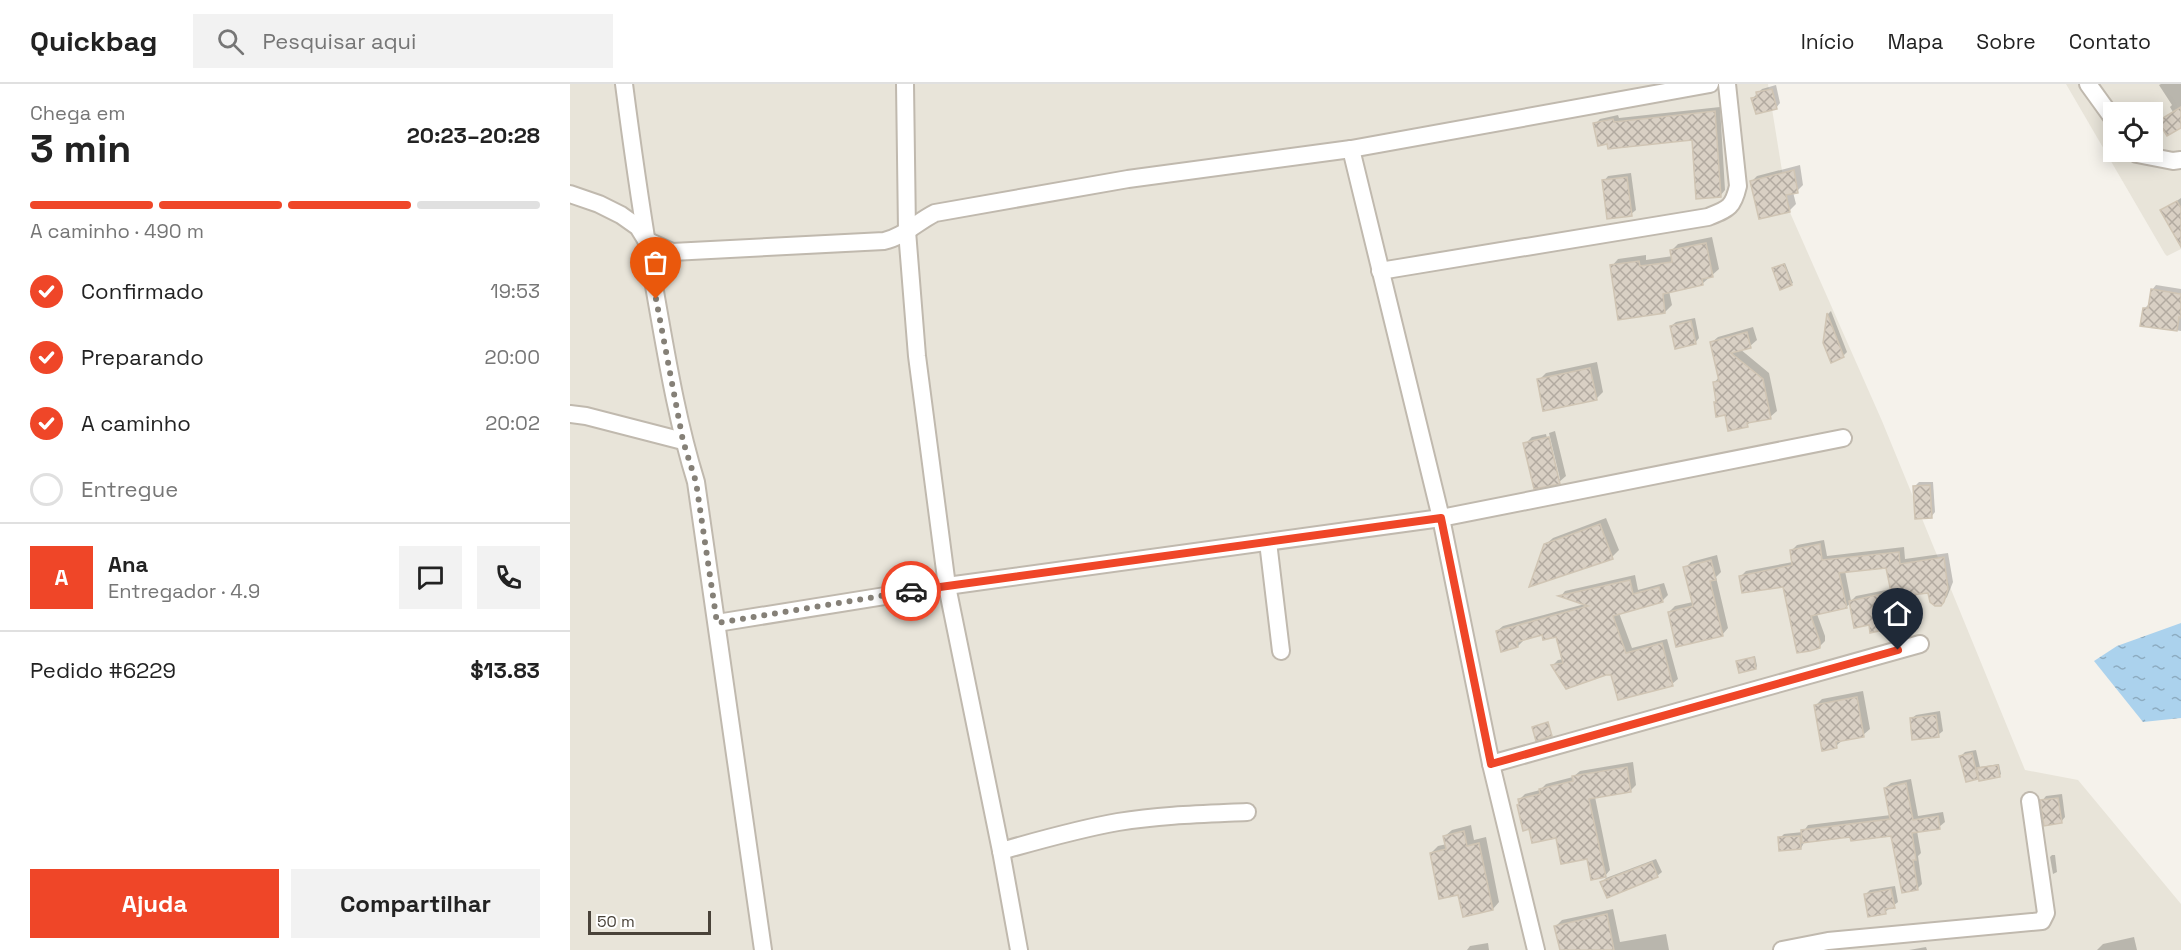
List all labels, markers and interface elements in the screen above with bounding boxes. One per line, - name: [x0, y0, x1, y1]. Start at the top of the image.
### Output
- search box: [193, 14, 613, 68]
- text: Quickbag: [30, 23, 157, 59]
- icon: search: [214, 25, 247, 58]
- text: Pesquisar aqui: [262, 27, 416, 55]
- text: Início: [1801, 28, 1854, 55]
- text: Mapa: [1887, 28, 1943, 55]
- text: Sobre: [1976, 28, 2036, 55]
- text: Contato: [2069, 28, 2151, 55]
- text: Chega em: [30, 100, 125, 126]
- map controls: [2103, 102, 2163, 162]
- button: locate: [2103, 102, 2163, 162]
- text: 20:23–20:28: [407, 121, 540, 149]
- text: 3 min: [30, 124, 131, 173]
- text: A caminho · 490 m: [30, 218, 204, 244]
- pin: [630, 237, 681, 299]
- icon: bag: [639, 246, 672, 279]
- icon: check: [30, 275, 63, 308]
- text: Confirmado: [81, 277, 204, 305]
- text: 19:53: [490, 278, 540, 304]
- icon: check: [30, 341, 63, 374]
- text: Preparando: [81, 343, 204, 371]
- text: 20:00: [484, 344, 540, 370]
- icon: check: [30, 407, 63, 440]
- text: A caminho: [81, 409, 191, 437]
- text: 20:02: [485, 410, 540, 436]
- text: Entregue: [81, 475, 178, 503]
- button: chat: [399, 546, 462, 609]
- button: phone: [477, 546, 540, 609]
- text: Ana: [108, 550, 148, 578]
- courier: [881, 561, 941, 621]
- text: A: [55, 563, 68, 591]
- icon: car: [895, 575, 928, 608]
- text: Entregador · 4.9: [108, 578, 260, 604]
- pin: [1872, 588, 1923, 650]
- icon: home: [1881, 597, 1914, 630]
- text: Pedido #6229: [30, 656, 176, 684]
- text: $13.83: [470, 656, 540, 684]
- button: Ajuda: [30, 869, 279, 938]
- button: Compartilhar: [291, 869, 540, 938]
- scale bar: [588, 908, 711, 936]
- text: 50 m: [597, 911, 635, 932]

